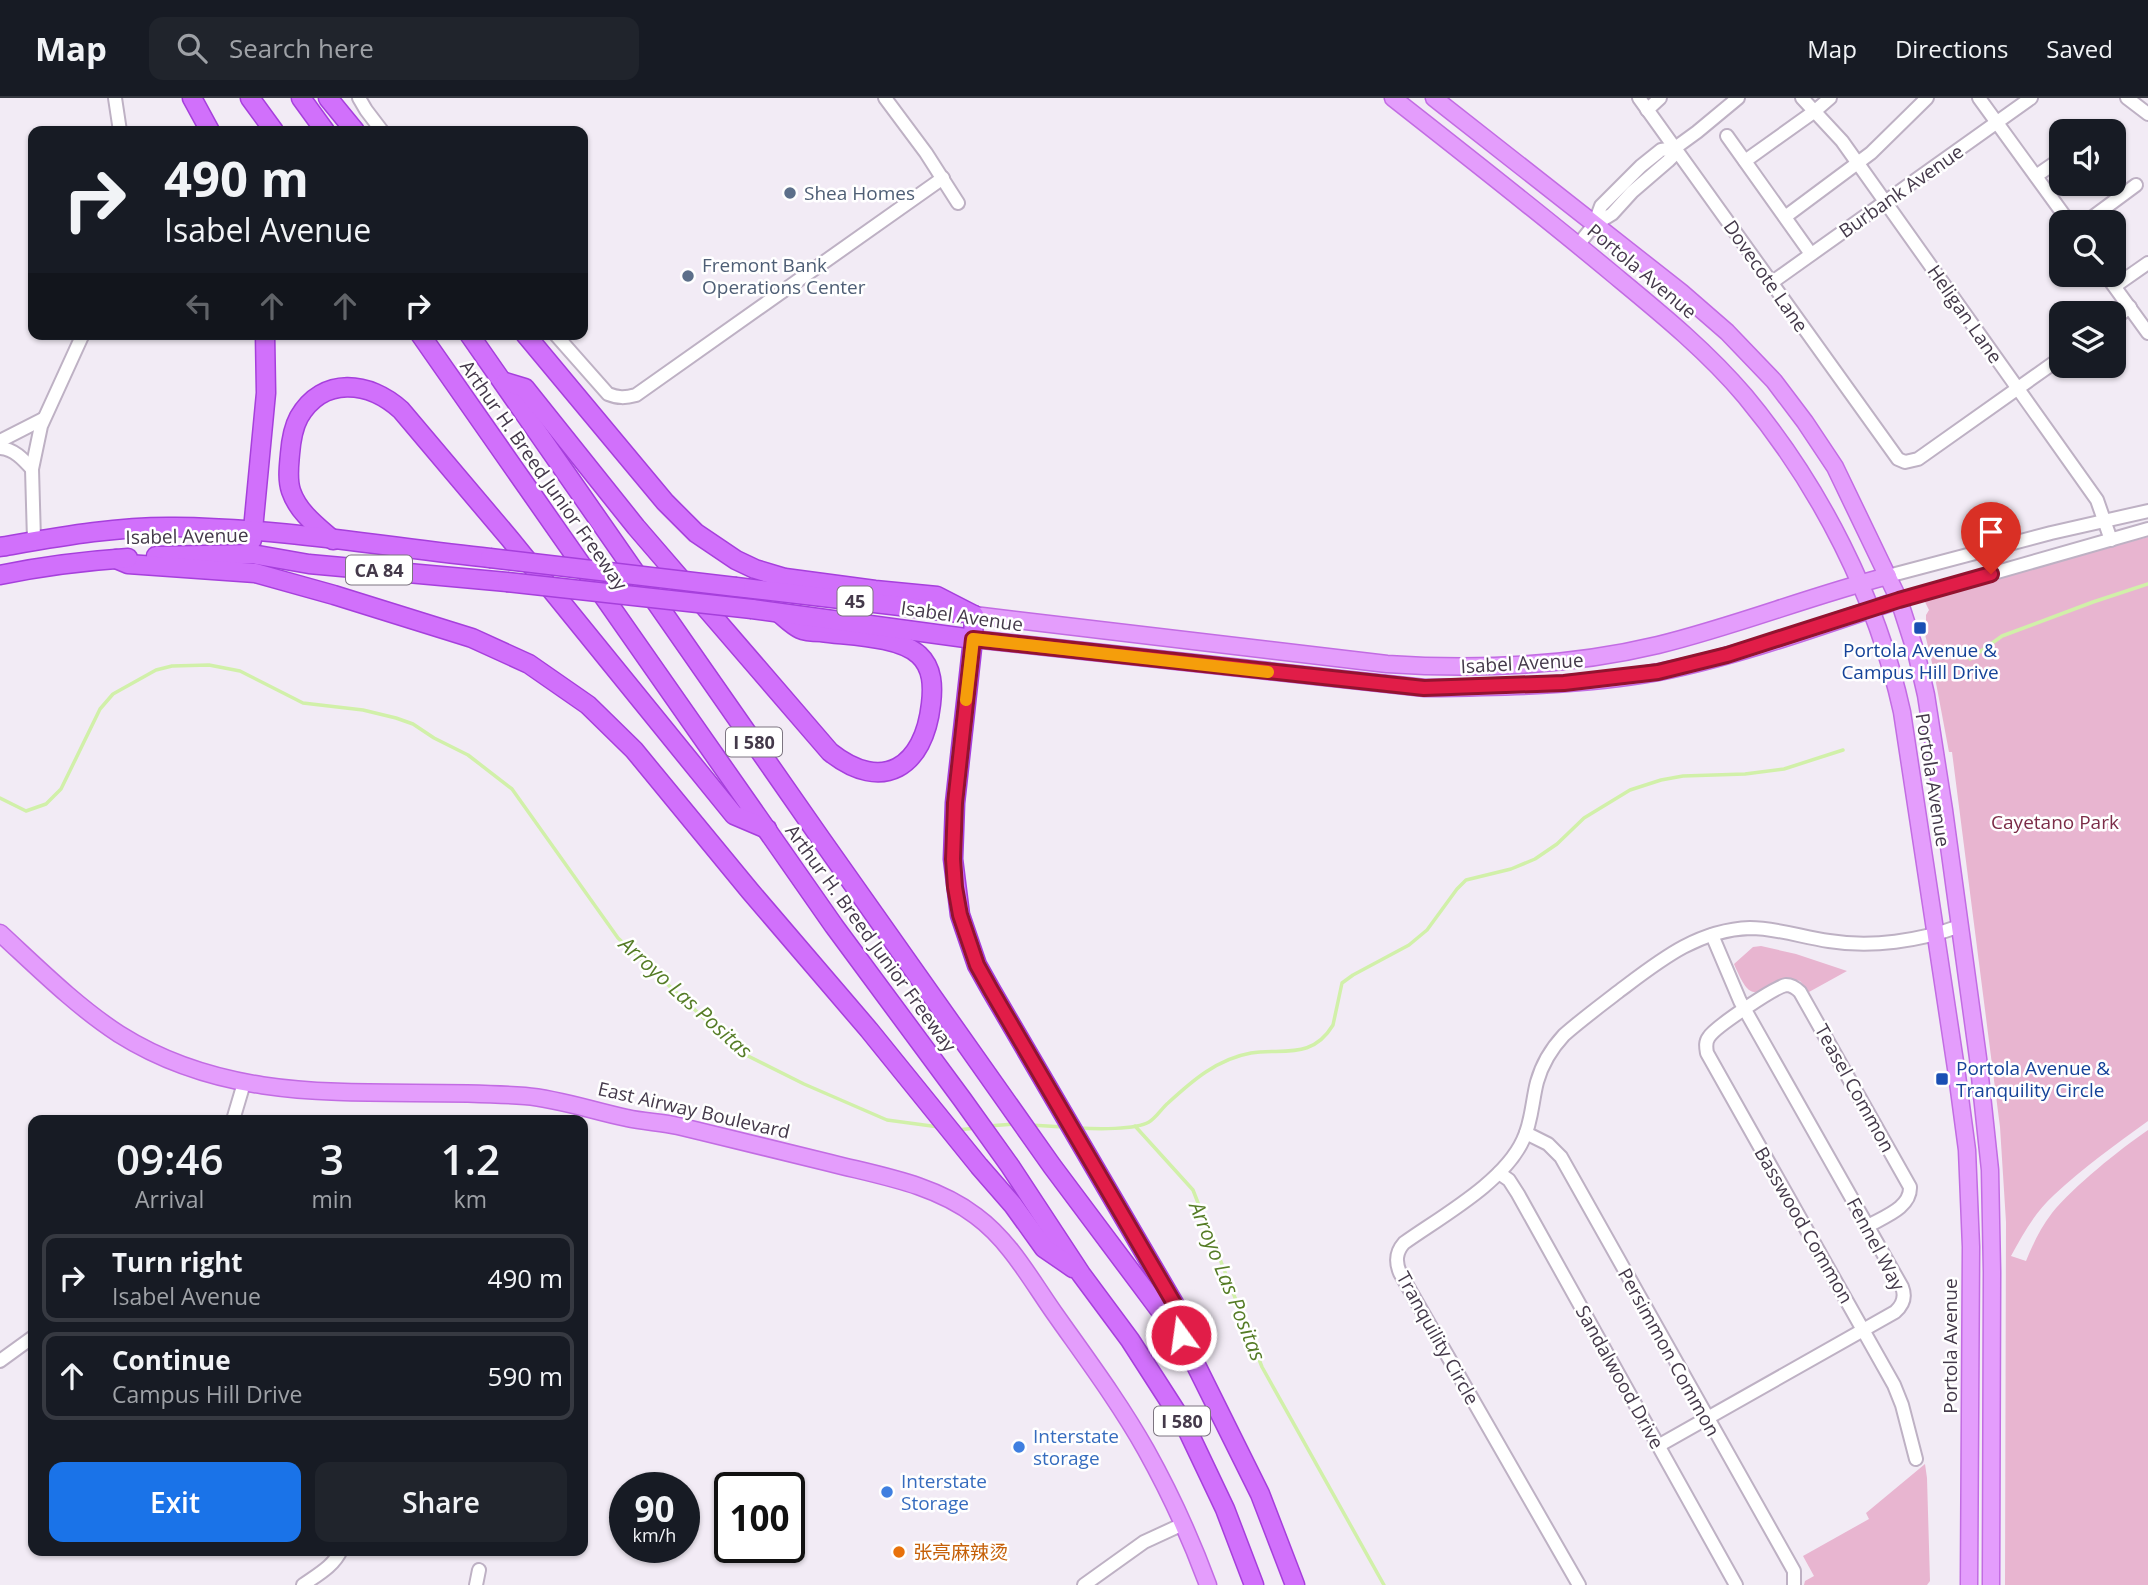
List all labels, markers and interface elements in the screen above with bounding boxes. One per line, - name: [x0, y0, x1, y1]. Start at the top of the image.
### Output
- search box: [149, 17, 639, 80]
- text: Map: [35, 26, 107, 71]
- icon: search: [173, 29, 211, 67]
- text: Search here: [229, 30, 374, 66]
- text: Map: [1807, 32, 1857, 65]
- text: Directions: [1895, 32, 2008, 65]
- text: Saved: [2046, 32, 2113, 65]
- map controls: [2049, 119, 2126, 378]
- button: sound: [2049, 119, 2126, 196]
- street label: Burbank Avenue: [1834, 138, 1968, 244]
- text: 490 m: [164, 145, 309, 211]
- icon: right: [49, 154, 140, 245]
- place label: Shea Homes: [804, 180, 915, 206]
- marker: Shea Homes: [782, 185, 798, 201]
- text: Isabel Avenue: [164, 208, 371, 251]
- button: search: [2049, 210, 2126, 287]
- street label: Dovecote Lane: [1718, 215, 1814, 337]
- street label: Portola Avenue: [1582, 218, 1702, 324]
- place label: Fremont Bank Operations Center: [702, 252, 866, 300]
- street label: Heligan Lane: [1922, 260, 2008, 368]
- marker: Fremont Bank Operations Center: [680, 268, 696, 284]
- icon: left: [180, 287, 218, 325]
- icon: ahead: [253, 287, 291, 325]
- icon: ahead: [326, 287, 364, 325]
- icon: right: [399, 287, 437, 325]
- button: layers: [2049, 301, 2126, 378]
- street label: Arthur H. Breed Junior Freeway: [454, 355, 634, 596]
- pin: [1961, 502, 2021, 574]
- icon: arrive: [1972, 513, 2010, 551]
- street label: Isabel Avenue: [125, 522, 249, 550]
- road number: CA 84: [346, 556, 412, 584]
- road number: 45: [838, 587, 872, 616]
- street label: Isabel Avenue: [899, 595, 1025, 637]
- marker: Portola Avenue & Campus Hill Drive: [1912, 620, 1928, 636]
- place label: Portola Avenue & Campus Hill Drive: [1841, 637, 1999, 685]
- street label: Isabel Avenue: [1460, 647, 1584, 679]
- street label: Portola Avenue: [1910, 711, 1956, 849]
- road number: I 580: [726, 728, 782, 756]
- park label: Cayetano Park: [1991, 809, 2119, 835]
- street label: Arthur H. Breed Junior Freeway: [780, 819, 963, 1057]
- water label: Arroyo Las Positas: [612, 929, 758, 1064]
- street label: Teasel Common: [1809, 1019, 1901, 1157]
- place label: Portola Avenue & Tranquility Circle: [1956, 1055, 2110, 1103]
- marker: Portola Avenue & Tranquility Circle: [1934, 1071, 1950, 1087]
- street label: East Airway Boulevard: [595, 1075, 793, 1145]
- text: 09:46: [116, 1130, 223, 1187]
- text: 3: [320, 1130, 344, 1187]
- text: 1.2: [441, 1130, 500, 1187]
- street label: Basswood Common: [1749, 1142, 1859, 1308]
- text: Arrival: [135, 1183, 204, 1215]
- text: min: [311, 1183, 353, 1215]
- text: km: [454, 1183, 487, 1215]
- street label: Fennel Way: [1841, 1193, 1912, 1295]
- water label: Arroyo Las Positas: [1183, 1195, 1273, 1365]
- text: Turn right: [112, 1244, 243, 1280]
- icon: right: [53, 1259, 91, 1297]
- text: 490 m: [488, 1260, 563, 1296]
- street label: Persimmon Common: [1612, 1263, 1726, 1441]
- street label: Tranquility Circle: [1391, 1267, 1485, 1409]
- street label: Portola Avenue: [1937, 1278, 1963, 1414]
- text: Isabel Avenue: [112, 1280, 261, 1312]
- position arrow: [1144, 1298, 1218, 1372]
- street label: Sandalwood Drive: [1570, 1301, 1670, 1453]
- text: Continue: [112, 1342, 231, 1378]
- icon: ahead: [53, 1357, 91, 1395]
- text: 590 m: [488, 1358, 563, 1394]
- text: Campus Hill Drive: [112, 1378, 302, 1410]
- road number: I 580: [1154, 1406, 1210, 1436]
- place label: Interstate storage: [1033, 1423, 1119, 1471]
- marker: Interstate storage: [1011, 1439, 1027, 1455]
- button: Exit: [49, 1462, 301, 1542]
- button: Share: [315, 1462, 567, 1542]
- place label: Interstate Storage: [901, 1468, 987, 1516]
- speed limit sign: 100: [714, 1472, 805, 1563]
- marker: Interstate Storage: [879, 1484, 895, 1500]
- text: 90: [634, 1485, 675, 1532]
- text: km/h: [633, 1523, 676, 1547]
- place label: 张亮麻辣烫: [913, 1539, 1008, 1565]
- marker: 张亮麻辣烫: [891, 1544, 907, 1560]

